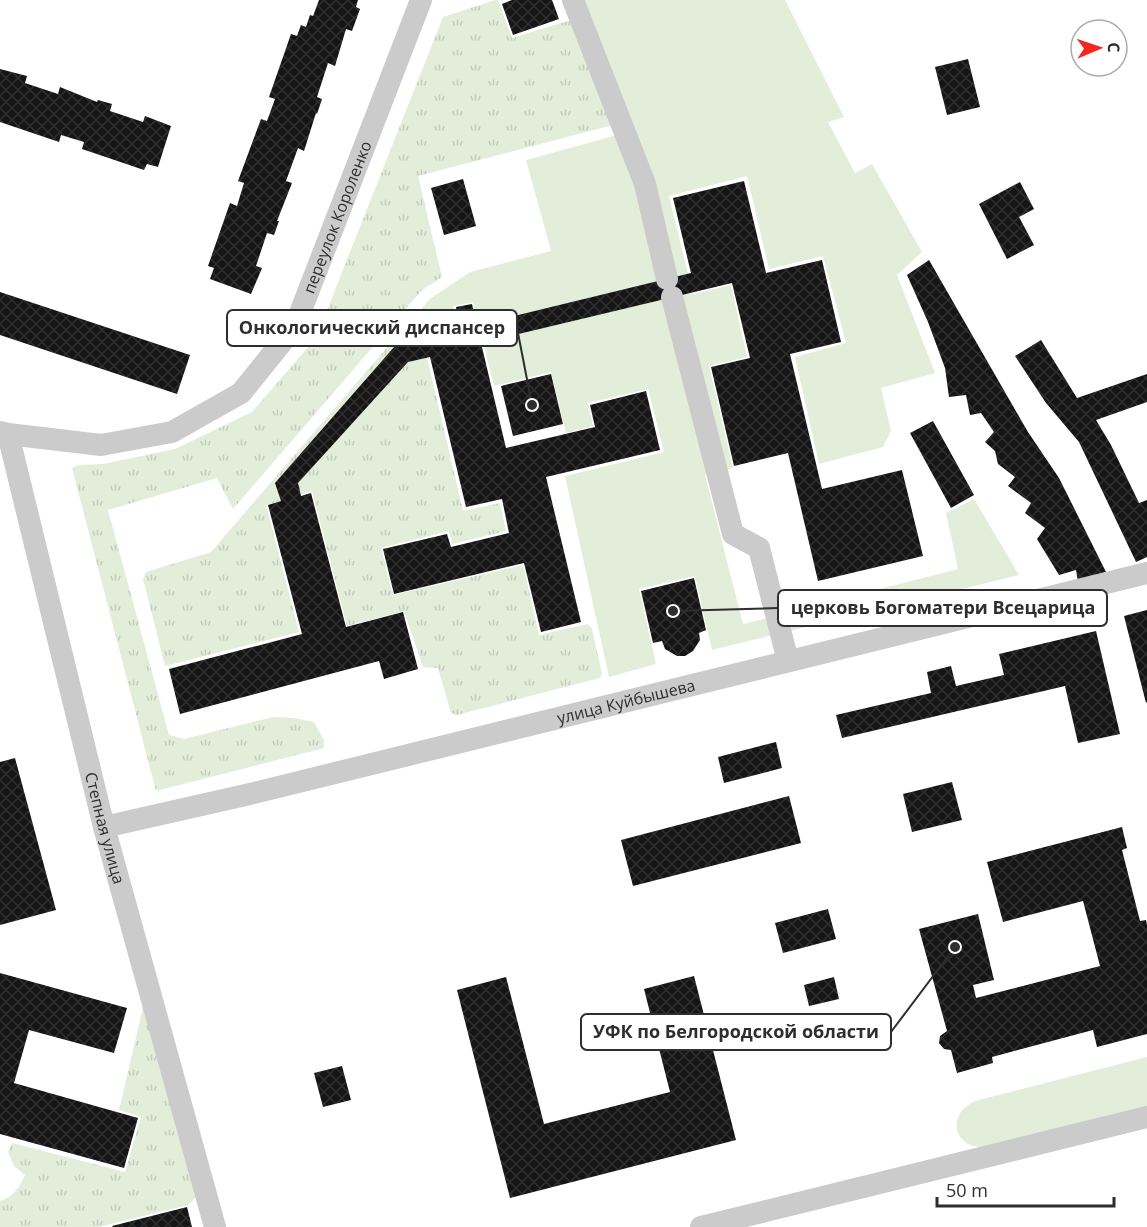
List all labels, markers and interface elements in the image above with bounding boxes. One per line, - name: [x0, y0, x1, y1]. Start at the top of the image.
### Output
- north arrow: [1069, 18, 1129, 78]
- text: С: [1103, 42, 1125, 53]
- street label: переулок Короленко: [298, 138, 377, 296]
- callout: Онкологический диспансер: [227, 310, 517, 346]
- text: Онкологический диспансер: [239, 315, 505, 339]
- callout: церковь Богоматери Всецарица: [778, 590, 1107, 626]
- text: церковь Богоматери Всецарица: [791, 595, 1095, 619]
- street label: улица Куйбышева: [555, 674, 697, 729]
- street label: Степная улица: [80, 770, 130, 886]
- callout: УФК по Белгородской области: [581, 1014, 891, 1050]
- text: УФК по Белгородской области: [593, 1019, 879, 1043]
- scale bar: [937, 1170, 1114, 1208]
- text: 50 m: [946, 1178, 988, 1202]

